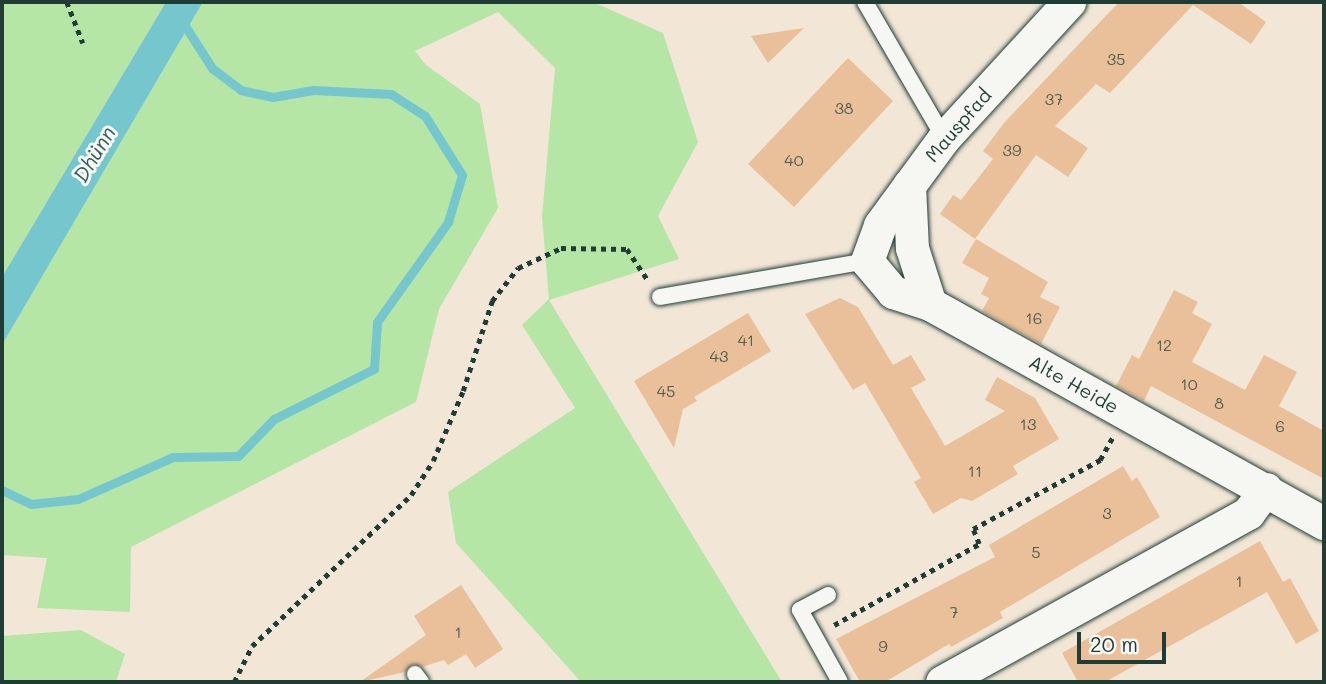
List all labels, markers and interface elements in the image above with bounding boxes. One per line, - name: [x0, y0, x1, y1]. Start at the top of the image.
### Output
- house number: 35: [1107, 49, 1125, 69]
- street label: Mauspfad: [920, 84, 996, 166]
- house number: 37: [1045, 89, 1063, 109]
- house number: 38: [834, 98, 854, 118]
- water label: Dhünn: [67, 121, 121, 187]
- house number: 39: [1003, 140, 1021, 160]
- house number: 40: [784, 150, 804, 170]
- house number: 16: [1026, 308, 1042, 328]
- house number: 41: [738, 330, 754, 350]
- house number: 12: [1156, 335, 1172, 355]
- house number: 43: [710, 346, 728, 366]
- street label: Alte Heide: [1025, 350, 1123, 418]
- house number: 10: [1180, 374, 1198, 394]
- house number: 45: [657, 381, 675, 401]
- house number: 8: [1214, 393, 1224, 413]
- house number: 13: [1020, 414, 1036, 434]
- house number: 6: [1275, 416, 1285, 436]
- house number: 11: [968, 461, 982, 481]
- house number: 3: [1102, 503, 1112, 523]
- house number: 5: [1031, 542, 1041, 562]
- house number: 1: [1235, 571, 1243, 591]
- house number: 7: [950, 602, 958, 622]
- scale bar: [1081, 618, 1170, 662]
- house number: 1: [454, 622, 462, 642]
- text: 20 m: [1090, 630, 1138, 657]
- house number: 9: [878, 636, 888, 656]

